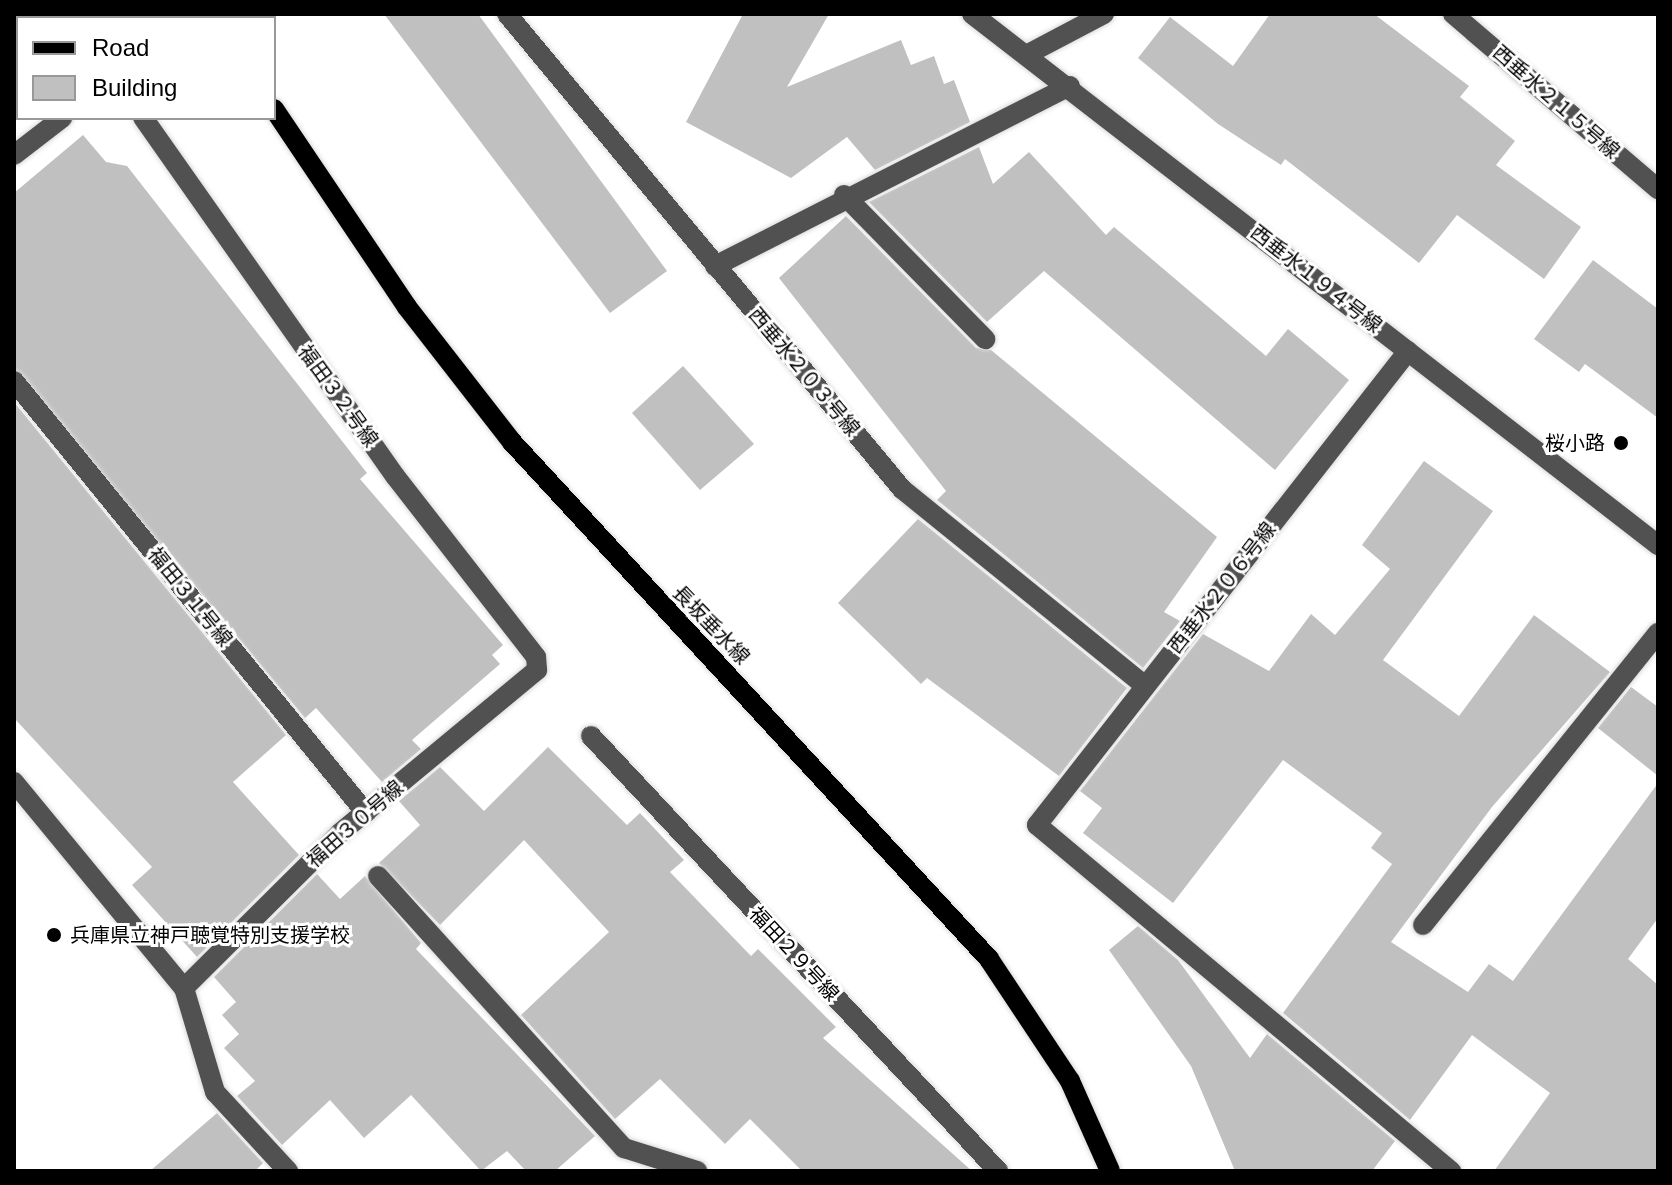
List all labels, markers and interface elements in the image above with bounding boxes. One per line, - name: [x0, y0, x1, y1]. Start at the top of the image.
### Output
- legend: [16, 16, 276, 120]
- text: Road: [92, 34, 149, 61]
- street label: 西垂水２１５号線: [1488, 40, 1624, 164]
- text: Building: [92, 74, 177, 101]
- street label: 西垂水１９４号線: [1246, 220, 1386, 338]
- street label: 西垂水２０３号線: [743, 303, 865, 441]
- street label: 福田３２号線: [293, 340, 383, 452]
- place label: 桜小路: [1545, 431, 1605, 455]
- marker: 桜小路: [1612, 434, 1630, 452]
- street label: 西垂水２０６号線: [1163, 518, 1281, 658]
- street label: 福田３１号線: [143, 543, 237, 651]
- street label: 長坂垂水線: [668, 581, 754, 669]
- street label: 福田３０号線: [302, 776, 408, 872]
- street label: 福田２９号線: [744, 902, 844, 1006]
- place label: 兵庫県立神戸聴覚特別支援学校: [70, 923, 350, 947]
- marker: 兵庫県立神戸聴覚特別支援学校: [45, 926, 63, 944]

